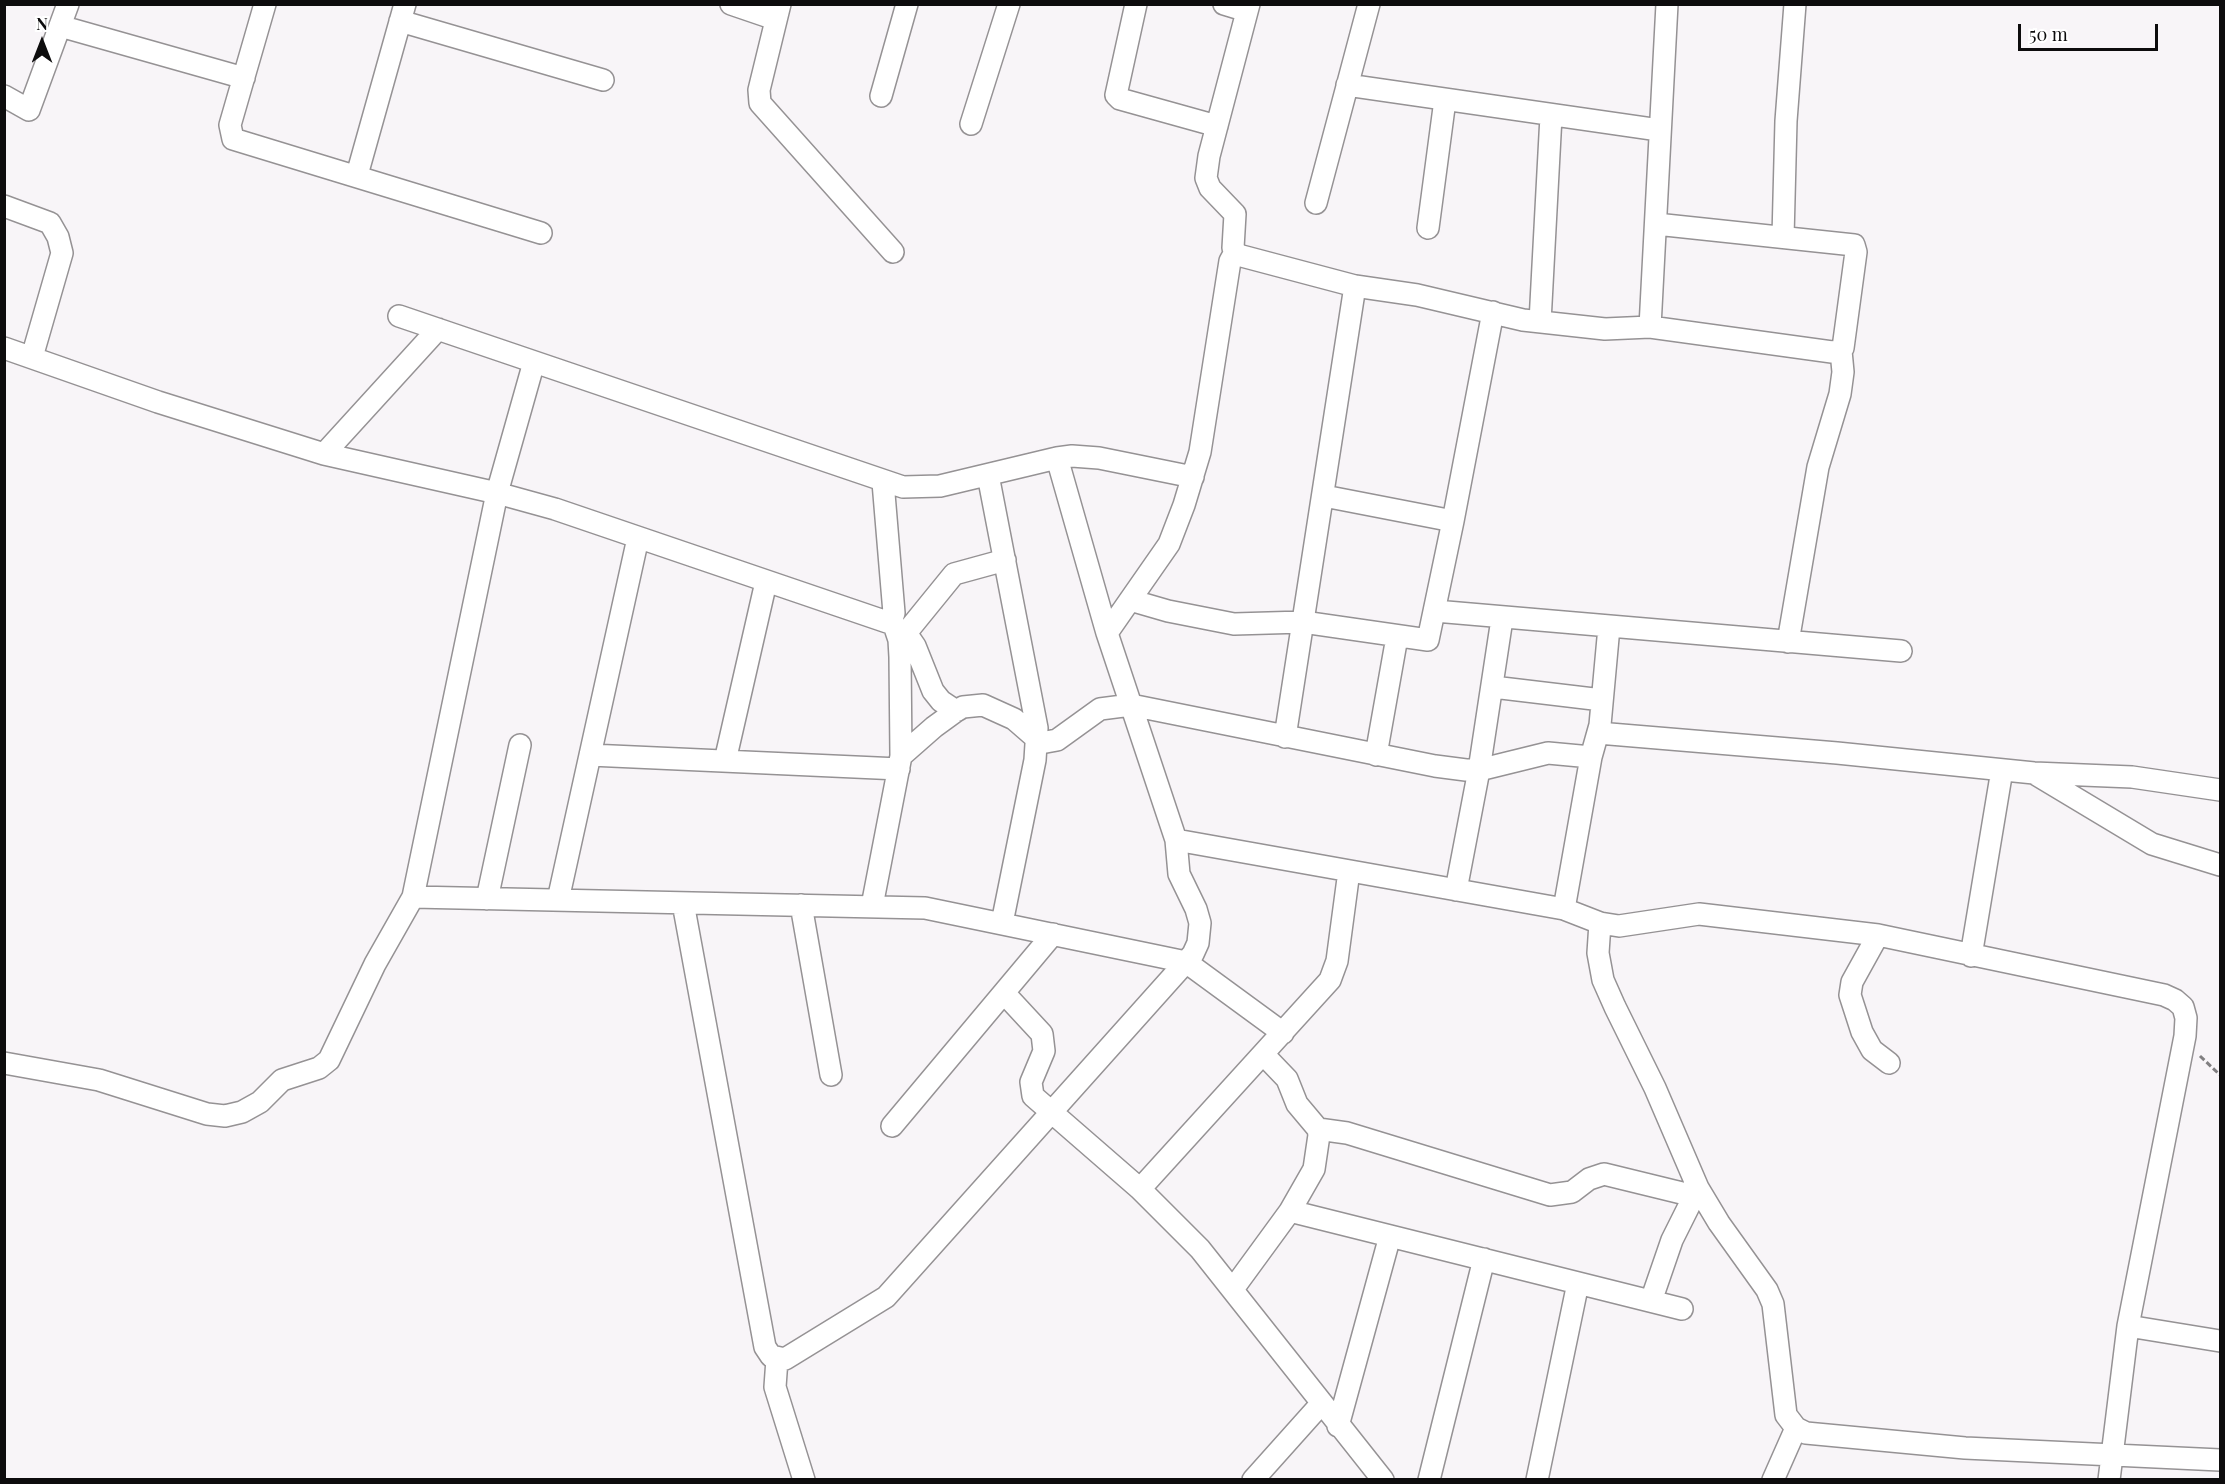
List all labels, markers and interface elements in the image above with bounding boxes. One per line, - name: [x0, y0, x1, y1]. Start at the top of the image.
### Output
- north arrow: [12, 12, 72, 72]
- scale bar: [2021, 12, 2160, 50]
- text: N: [36, 13, 48, 34]
- text: 50 m: [2029, 22, 2068, 46]

